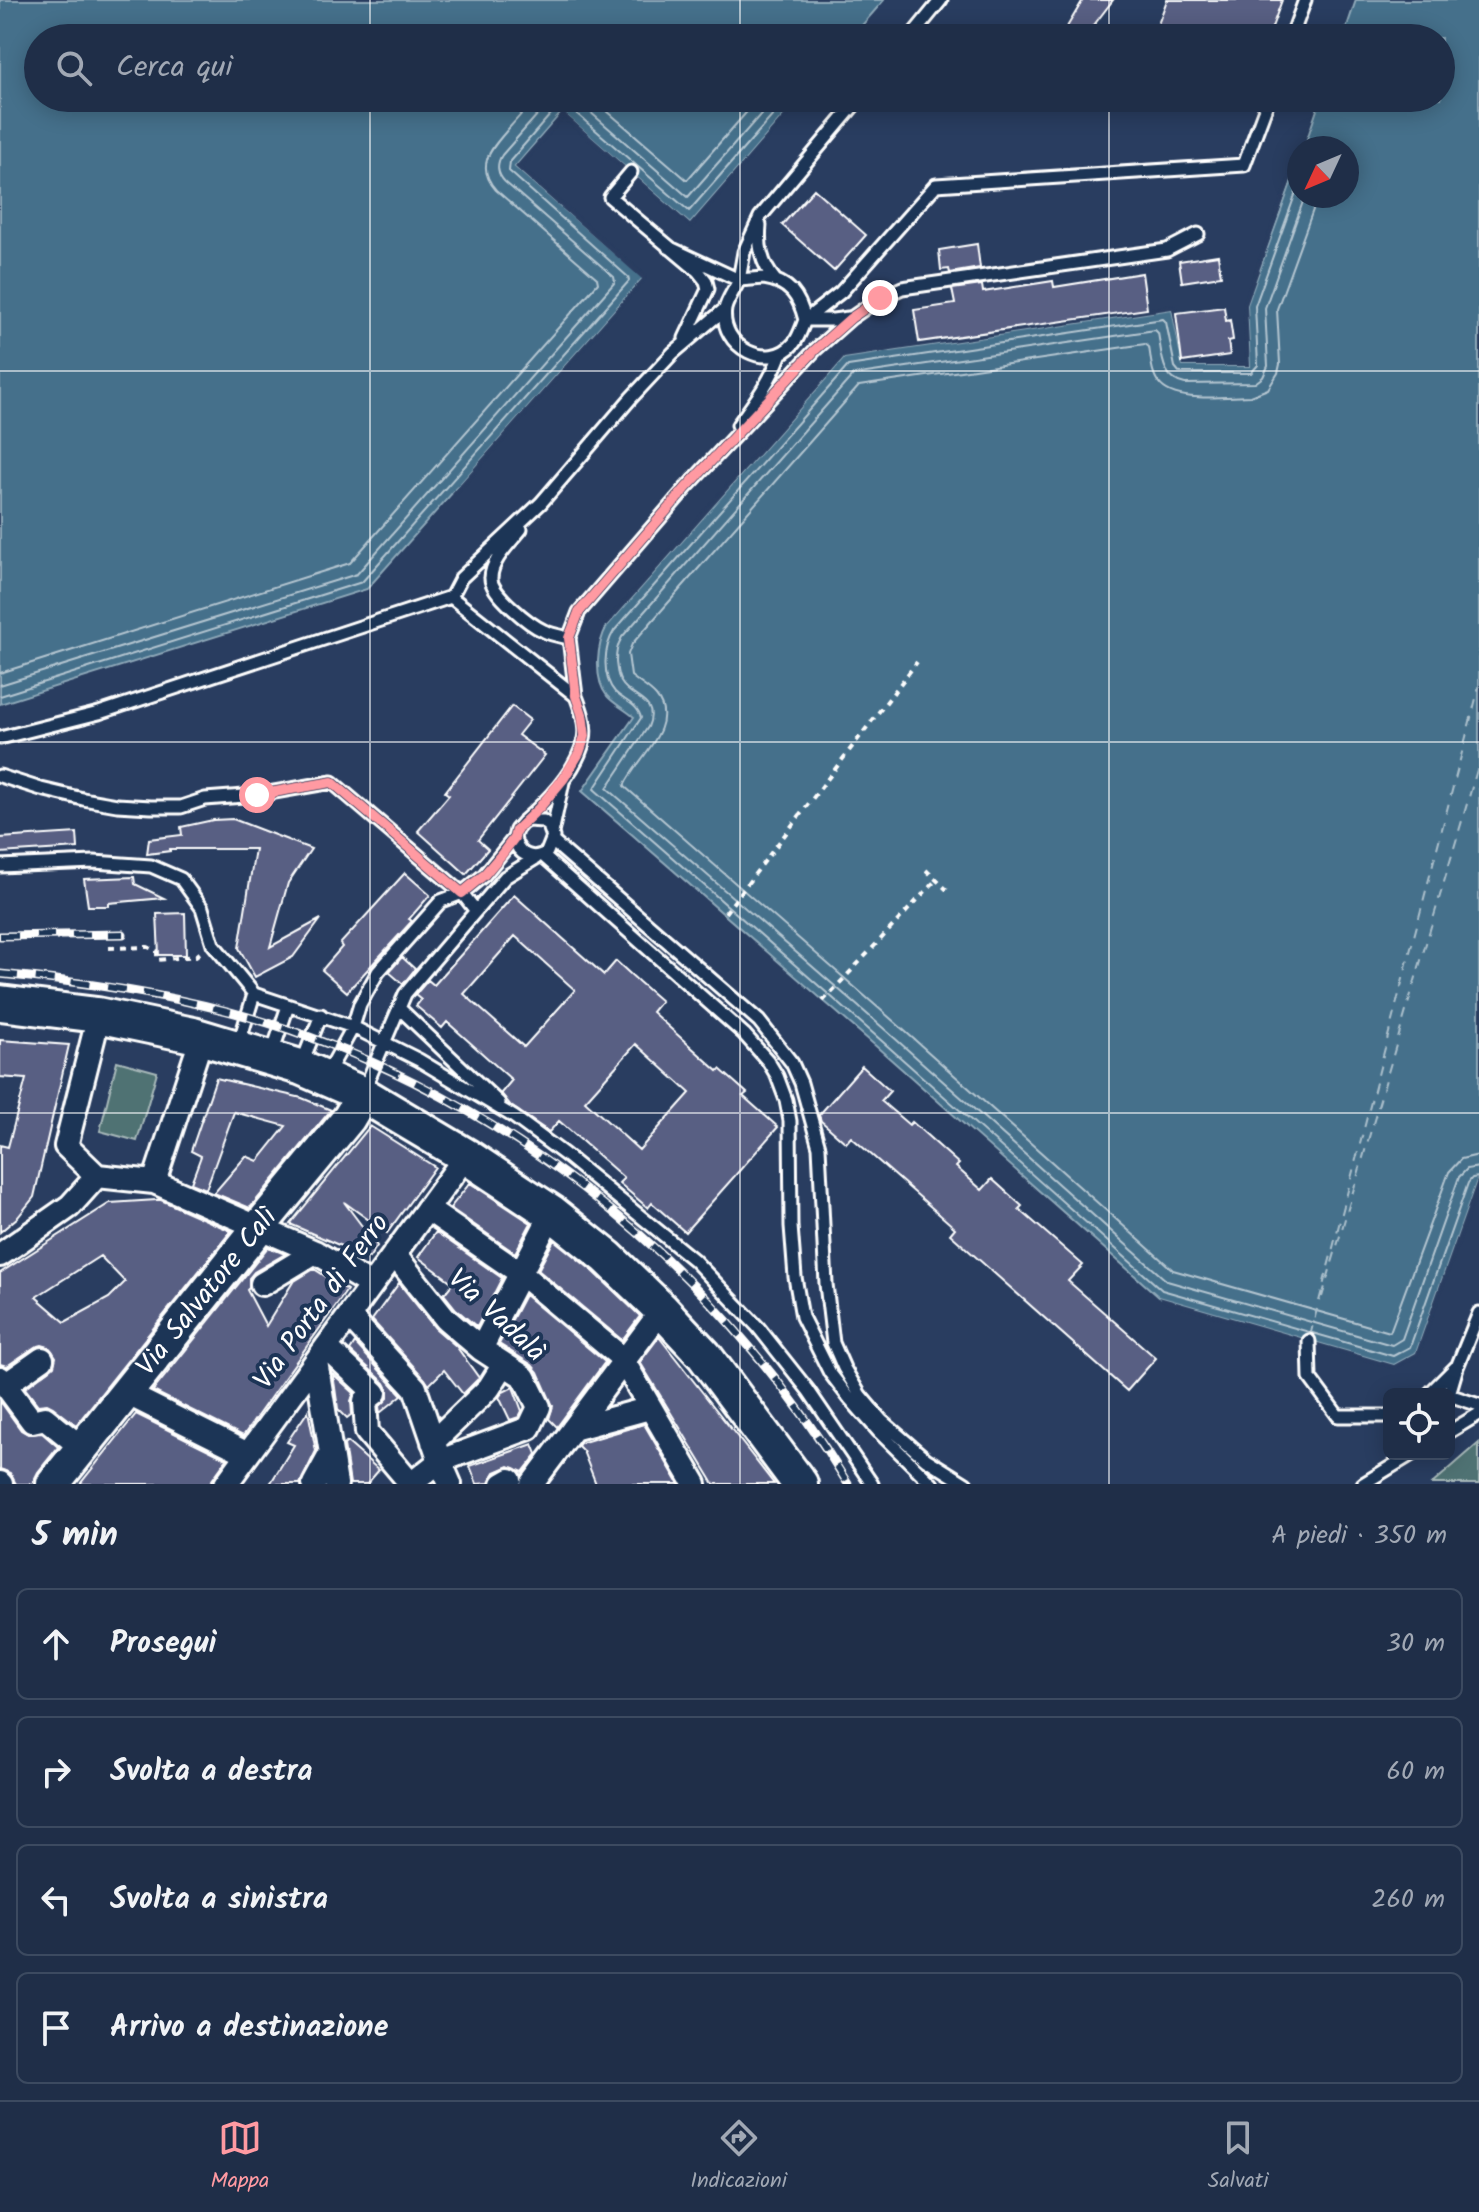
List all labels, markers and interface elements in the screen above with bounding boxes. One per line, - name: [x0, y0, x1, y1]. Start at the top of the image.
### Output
- search box: [24, 24, 1455, 112]
- text: Cerca qui: [116, 44, 233, 92]
- icon: search: [52, 46, 96, 90]
- north arrow: [1287, 136, 1359, 208]
- route end: [862, 280, 898, 316]
- route start: [239, 777, 275, 813]
- street label: Via Salvatore Calì: [125, 1197, 290, 1386]
- street label: Via Porta di Ferro: [242, 1204, 402, 1400]
- street label: Via Vadalà: [436, 1258, 556, 1374]
- map controls: [1383, 1388, 1455, 1460]
- button: locate: [1383, 1388, 1455, 1460]
- text: 5 min: [32, 1509, 118, 1563]
- text: A piedi · 350 m: [1271, 1515, 1447, 1557]
- text: Prosegui: [110, 1620, 216, 1668]
- icon: ahead: [34, 1622, 78, 1666]
- text: 30 m: [1386, 1623, 1445, 1665]
- text: Svolta a destra: [110, 1748, 313, 1796]
- icon: right: [34, 1750, 78, 1794]
- text: 60 m: [1386, 1751, 1445, 1793]
- text: Svolta a sinistra: [110, 1876, 328, 1924]
- icon: left: [34, 1878, 78, 1922]
- text: 260 m: [1371, 1879, 1445, 1921]
- text: Arrivo a destinazione: [110, 2004, 388, 2052]
- icon: arrive: [34, 2006, 78, 2050]
- tab: Mappa: [210, 2116, 269, 2199]
- tab: Indicazioni: [690, 2116, 787, 2199]
- tab: Salvati: [1208, 2116, 1269, 2199]

